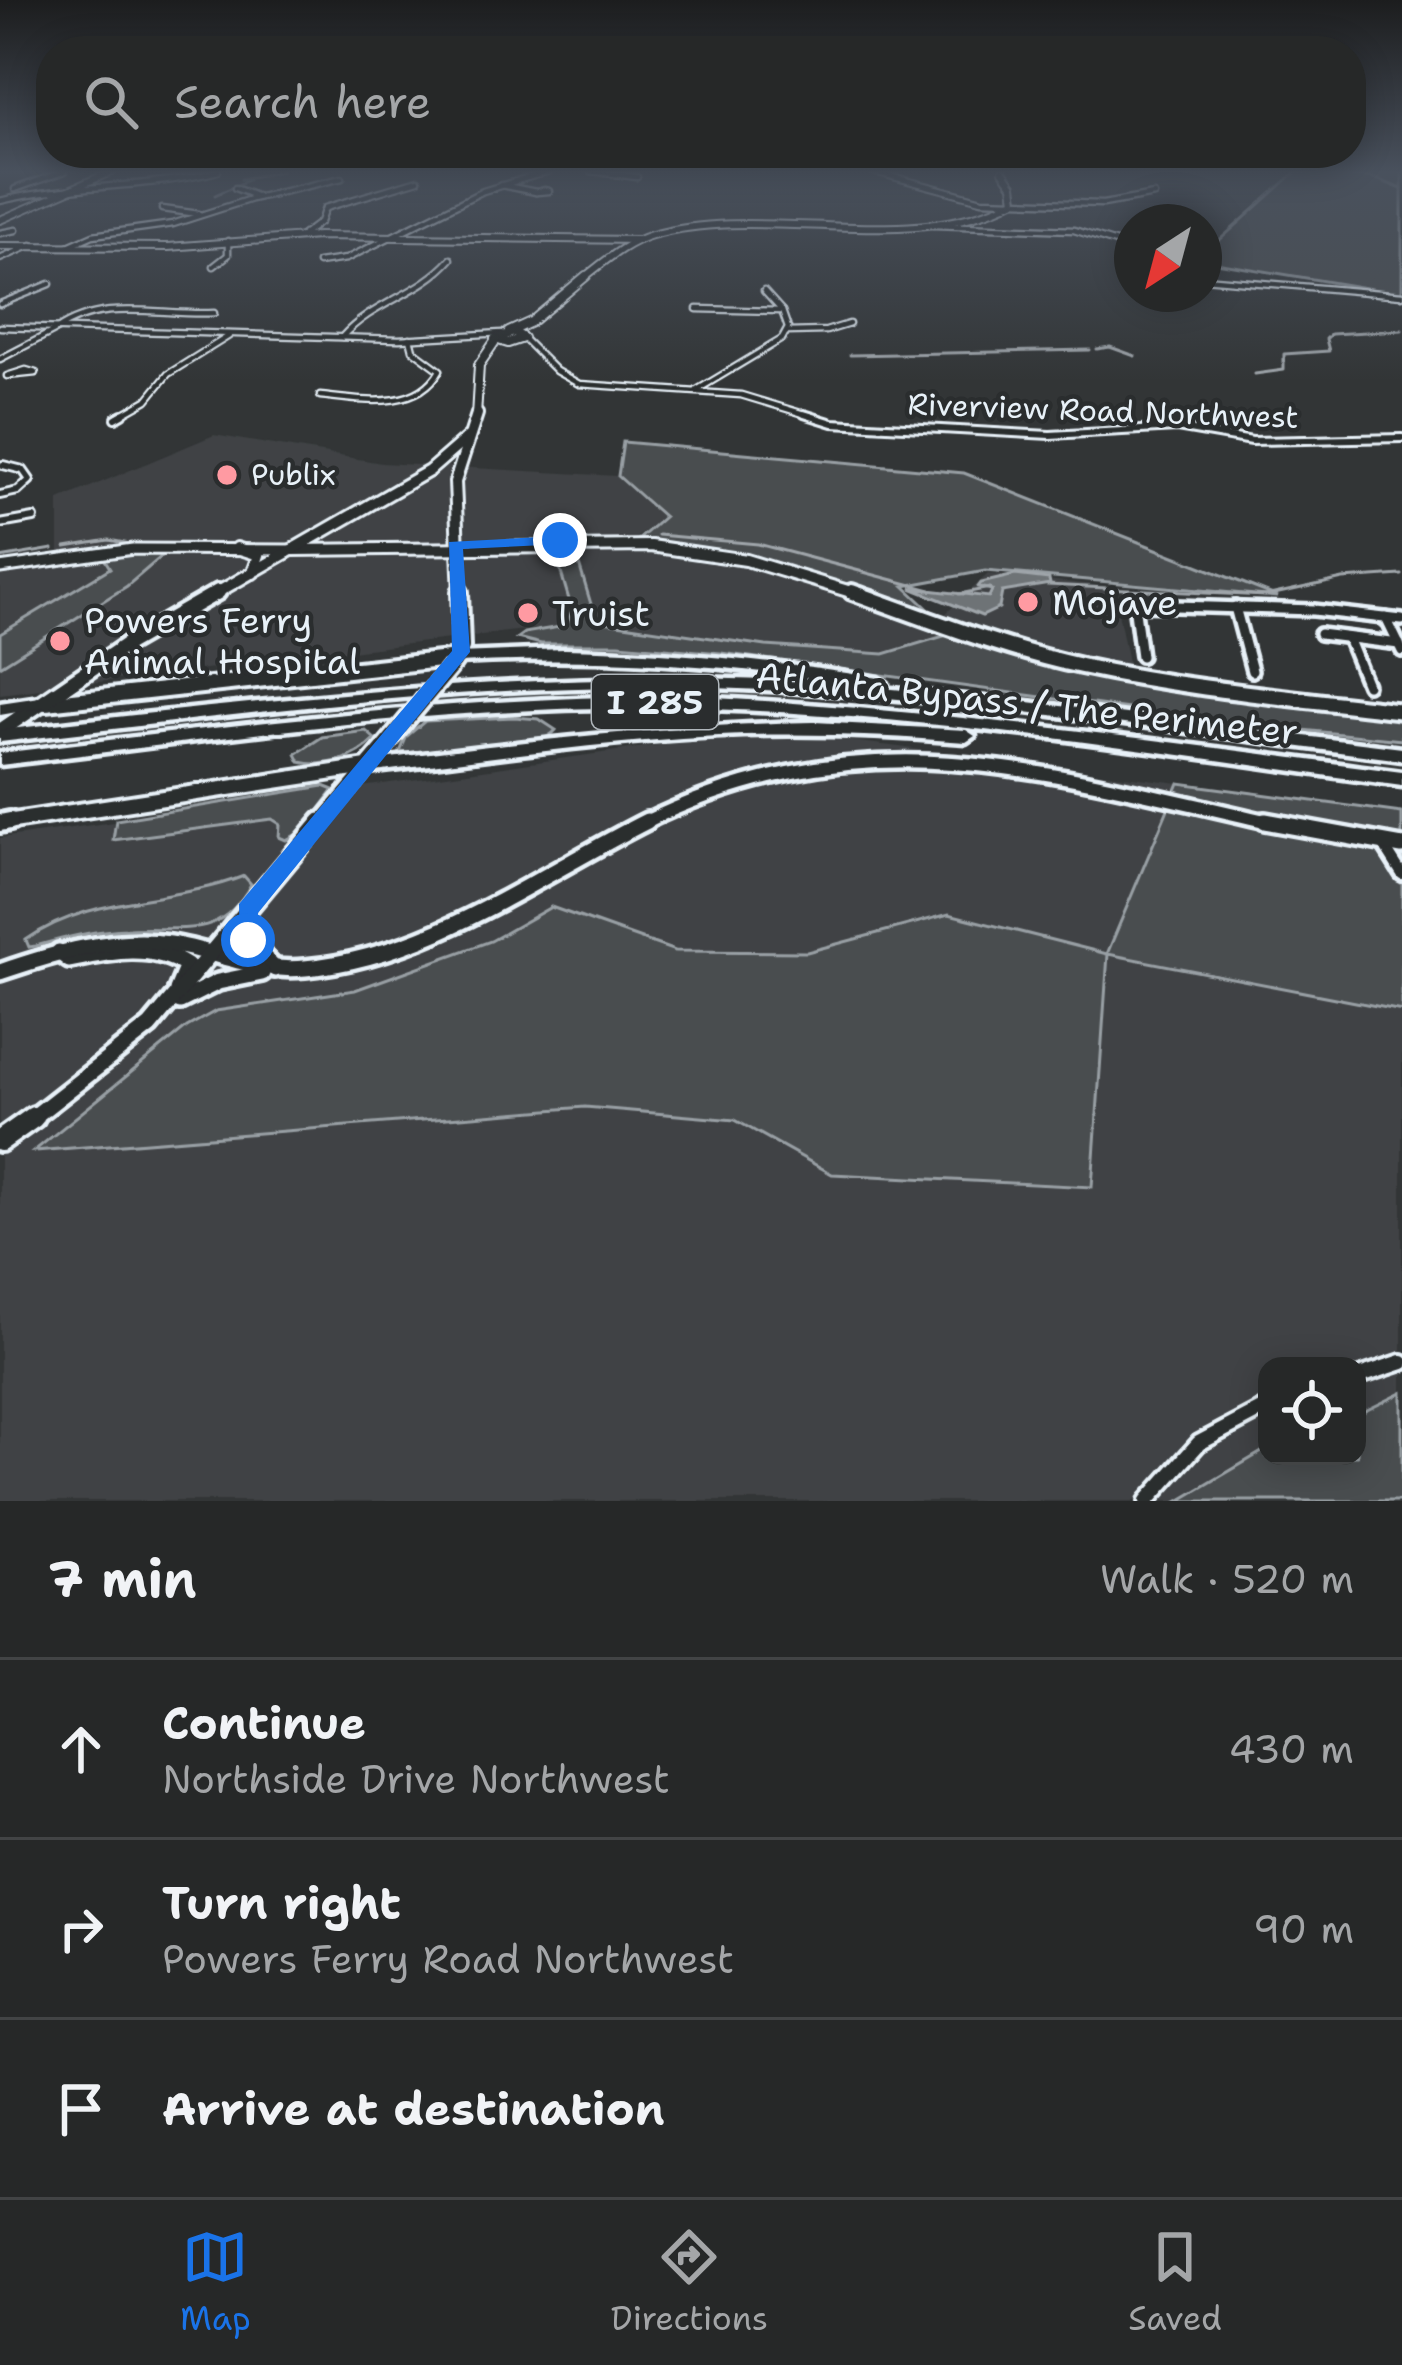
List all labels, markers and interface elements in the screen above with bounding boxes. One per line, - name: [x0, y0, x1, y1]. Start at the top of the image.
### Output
- search box: [36, 36, 1366, 168]
- icon: search: [78, 69, 144, 135]
- text: Search here: [174, 72, 431, 132]
- north arrow: [1114, 204, 1222, 312]
- street label: Riverview Road Northwest: [907, 383, 1299, 438]
- place label: Publix: [251, 454, 336, 495]
- marker: Publix: [214, 462, 240, 488]
- route end: [533, 513, 587, 567]
- place label: Mojave: [1052, 578, 1177, 627]
- place label: Truist: [552, 589, 650, 638]
- marker: Mojave: [1015, 589, 1041, 615]
- place label: Powers Ferry Animal Hospital: [84, 596, 360, 686]
- marker: Truist: [515, 600, 541, 626]
- marker: Powers Ferry Animal Hospital: [47, 628, 73, 654]
- street label: Atlanta Bypass / The Perimeter: [754, 651, 1300, 756]
- road number: I 285: [592, 675, 718, 729]
- route start: [221, 913, 275, 967]
- map controls: [1258, 1357, 1366, 1465]
- button: locate: [1258, 1357, 1366, 1465]
- text: 7 min: [48, 1545, 197, 1613]
- text: Walk · 520 m: [1100, 1553, 1354, 1605]
- text: Continue: [162, 1693, 366, 1753]
- icon: ahead: [48, 1716, 114, 1782]
- text: 430 m: [1229, 1723, 1354, 1775]
- text: Northside Drive Northwest: [162, 1753, 670, 1805]
- text: Turn right: [162, 1873, 401, 1933]
- icon: right: [48, 1896, 114, 1962]
- text: 90 m: [1253, 1903, 1354, 1955]
- text: Powers Ferry Road Northwest: [162, 1933, 734, 1985]
- icon: arrive: [48, 2076, 114, 2142]
- text: Arrive at destination: [162, 2079, 665, 2139]
- tab: Map: [180, 2224, 251, 2341]
- tab: Directions: [611, 2224, 768, 2341]
- tab: Saved: [1128, 2224, 1222, 2341]

